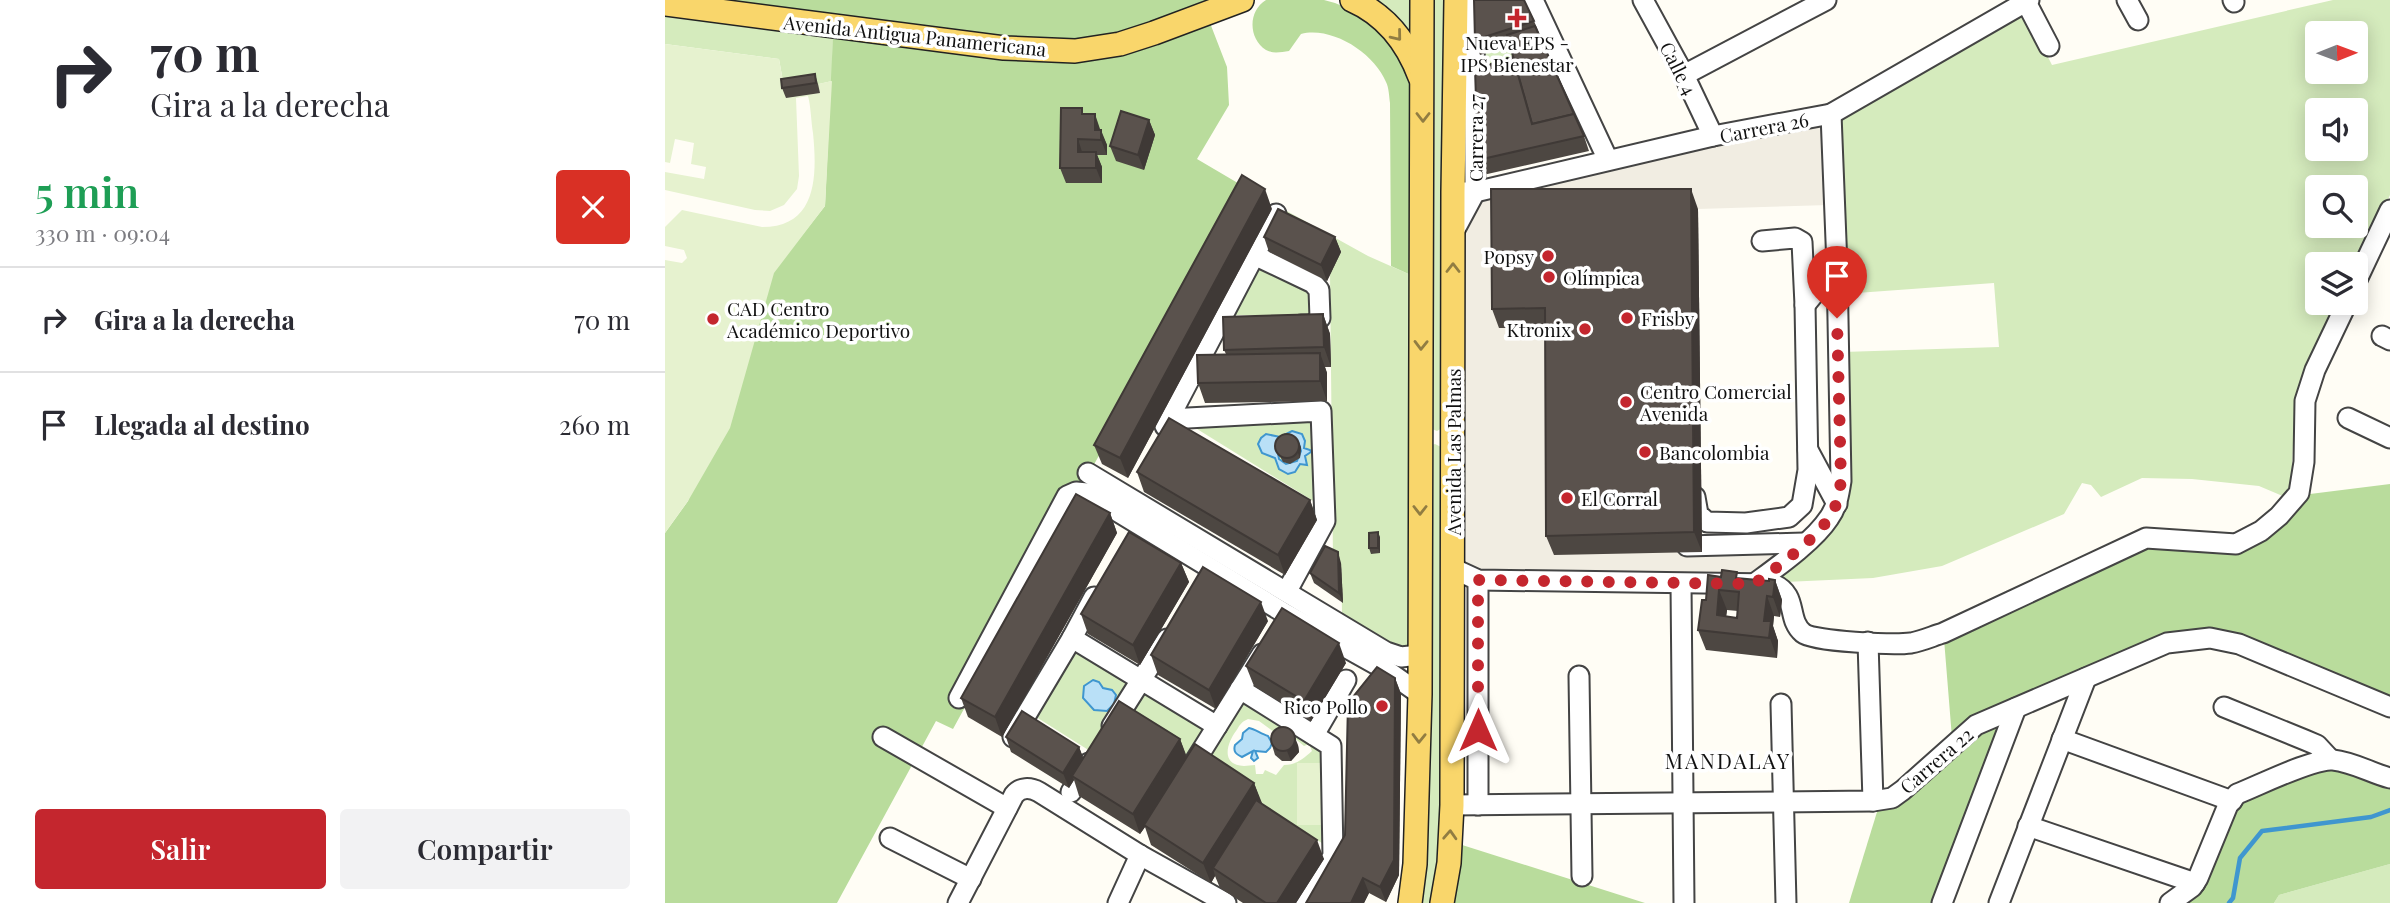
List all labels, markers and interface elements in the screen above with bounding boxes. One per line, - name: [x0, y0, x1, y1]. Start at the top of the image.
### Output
- street label: Avenida Antigua Panamericana: [781, 8, 1048, 62]
- marker: Nueva EPS - IPS Bienestar: [1507, 8, 1527, 28]
- text: 70 m: [150, 19, 260, 84]
- north arrow: [2305, 21, 2368, 84]
- map controls: [2305, 21, 2368, 315]
- icon: right: [35, 28, 126, 119]
- one-way arrow: [1389, 28, 1402, 40]
- place label: Nueva EPS - IPS Bienestar: [1460, 29, 1574, 77]
- street label: Calle 4: [1655, 37, 1703, 99]
- text: Gira a la derecha: [150, 82, 390, 125]
- street label: Carrera 27: [1462, 94, 1488, 182]
- button: sound: [2305, 98, 2368, 161]
- street label: Carrera 26: [1717, 106, 1811, 148]
- one-way arrow: [1415, 112, 1431, 123]
- text: 5 min: [35, 163, 139, 219]
- button: close: [556, 170, 630, 244]
- button: search: [2305, 175, 2368, 238]
- text: 330 m · 09:04: [35, 217, 170, 248]
- place label: Popsy: [1484, 243, 1534, 269]
- pin: [1807, 246, 1867, 318]
- marker: Popsy: [1540, 248, 1556, 264]
- button: layers: [2305, 252, 2368, 315]
- icon: arrive: [1818, 257, 1856, 295]
- one-way arrow: [1445, 263, 1461, 273]
- place label: Olímpica: [1563, 264, 1641, 290]
- marker: Olímpica: [1541, 269, 1557, 285]
- place label: CAD Centro Académico Deportivo: [726, 295, 910, 343]
- icon: right: [35, 301, 73, 339]
- text: Gira a la derecha: [94, 302, 295, 337]
- text: 70 m: [574, 302, 630, 337]
- place label: Frisby: [1641, 305, 1695, 331]
- marker: Frisby: [1619, 310, 1635, 326]
- marker: CAD Centro Académico Deportivo: [705, 311, 721, 327]
- place label: Ktronix: [1507, 316, 1571, 342]
- marker: Ktronix: [1577, 321, 1593, 337]
- one-way arrow: [1413, 340, 1429, 350]
- street label: Avenida Las Palmas: [1440, 368, 1466, 537]
- place label: Centro Comercial Avenida: [1639, 378, 1792, 426]
- marker: Centro Comercial Avenida: [1618, 394, 1634, 410]
- icon: arrive: [35, 406, 73, 444]
- text: Llegada al destino: [94, 407, 310, 442]
- text: 260 m: [559, 407, 630, 442]
- place label: Bancolombia: [1659, 439, 1770, 465]
- marker: Bancolombia: [1637, 444, 1653, 460]
- place label: El Corral: [1581, 485, 1659, 511]
- marker: El Corral: [1559, 490, 1575, 506]
- one-way arrow: [1412, 505, 1427, 516]
- place label: Rico Pollo: [1284, 693, 1368, 719]
- position arrow: [1441, 693, 1515, 767]
- marker: Rico Pollo: [1374, 698, 1390, 714]
- street label: Carrera 22: [1894, 721, 1978, 799]
- one-way arrow: [1411, 733, 1427, 743]
- district label: MANDALAY: [1665, 746, 1791, 774]
- button: Salir: [35, 809, 326, 889]
- button: Compartir: [340, 809, 630, 889]
- one-way arrow: [1443, 830, 1458, 841]

